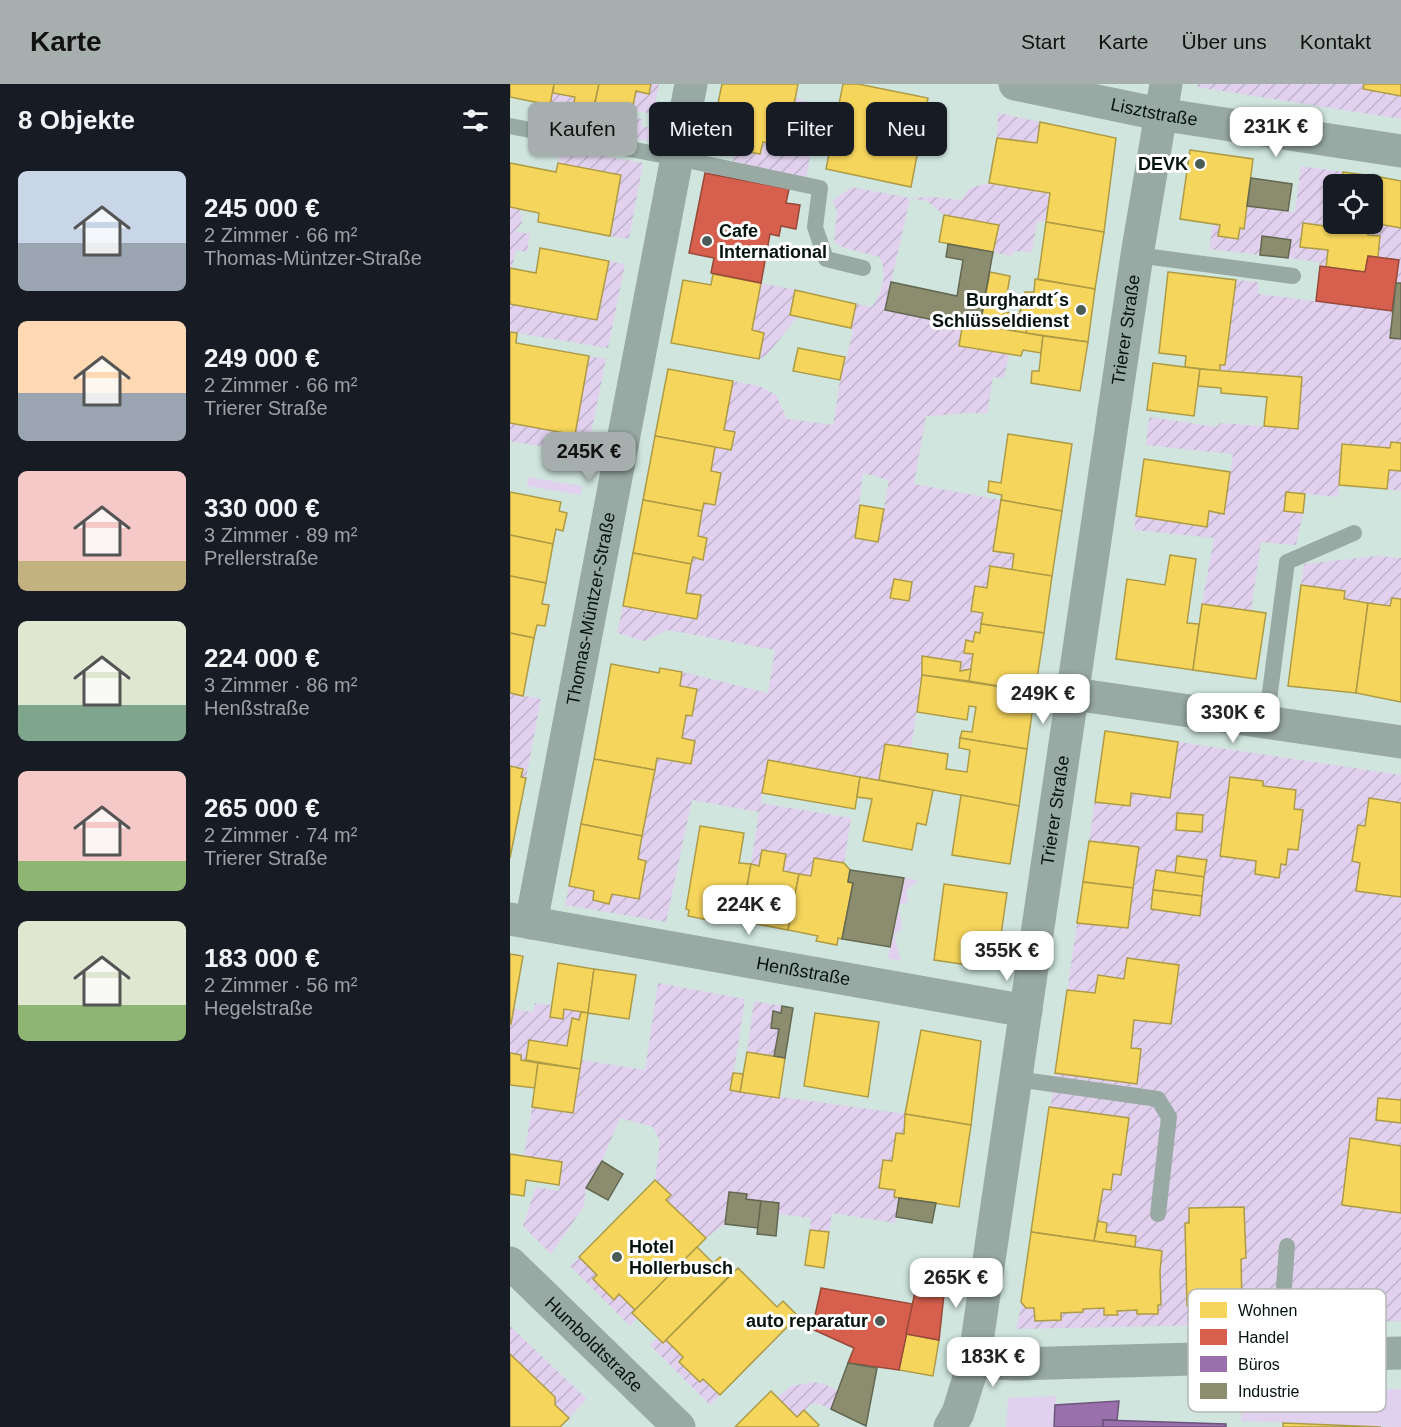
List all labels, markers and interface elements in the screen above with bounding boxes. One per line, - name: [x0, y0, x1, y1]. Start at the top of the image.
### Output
- text: Karte: [30, 26, 102, 57]
- text: Start: [1021, 30, 1065, 53]
- text: Karte: [1098, 30, 1149, 53]
- text: Über uns: [1182, 30, 1267, 53]
- text: Kontakt: [1300, 30, 1371, 53]
- street label: Lisztstraße: [1109, 94, 1199, 130]
- chip: Kaufen: [528, 102, 637, 156]
- chip: Mieten: [649, 102, 754, 156]
- chip: Filter: [766, 102, 854, 156]
- chip: Neu: [866, 102, 947, 156]
- icon: filters: [459, 104, 492, 137]
- text: 8 Objekte: [18, 105, 135, 135]
- pin: 231K €: [1227, 107, 1325, 158]
- text: 231K €: [1244, 115, 1308, 137]
- place label: DEVK: [1138, 154, 1188, 174]
- marker: DEVK: [1193, 157, 1207, 171]
- map controls: [1323, 174, 1383, 234]
- button: locate: [1323, 174, 1383, 234]
- text: 245 000 €: [204, 193, 320, 223]
- icon: home: [66, 195, 138, 267]
- place label: Cafe International: [719, 221, 827, 262]
- text: 2 Zimmer · 66 m²: [204, 224, 357, 246]
- marker: Cafe International: [700, 234, 714, 248]
- text: Thomas-Müntzer-Straße: [204, 247, 422, 269]
- street label: Trierer Straße: [1108, 273, 1144, 386]
- place label: Burghardt´s Schlüsseldienst: [932, 290, 1069, 331]
- marker: Burghardt´s Schlüsseldienst: [1074, 303, 1088, 317]
- text: 249 000 €: [204, 343, 320, 373]
- icon: home: [66, 345, 138, 417]
- text: 2 Zimmer · 66 m²: [204, 374, 357, 396]
- text: Trierer Straße: [204, 397, 328, 419]
- pin: 245K €: [540, 432, 638, 483]
- text: 245K €: [557, 440, 621, 462]
- text: 330 000 €: [204, 493, 320, 523]
- icon: home: [66, 495, 138, 567]
- street label: Thomas-Müntzer-Straße: [563, 510, 619, 707]
- text: 3 Zimmer · 89 m²: [204, 524, 357, 546]
- text: Prellerstraße: [204, 547, 318, 569]
- text: 224 000 €: [204, 643, 320, 673]
- icon: home: [66, 645, 138, 717]
- text: 3 Zimmer · 86 m²: [204, 674, 357, 696]
- pin: 249K €: [994, 674, 1092, 725]
- text: 249K €: [1011, 682, 1075, 704]
- pin: 330K €: [1184, 693, 1282, 744]
- text: Henßstraße: [204, 697, 310, 719]
- text: 330K €: [1201, 701, 1265, 723]
- street label: Trierer Straße: [1037, 754, 1073, 867]
- text: 265 000 €: [204, 793, 320, 823]
- icon: home: [66, 795, 138, 867]
- text: 2 Zimmer · 74 m²: [204, 824, 357, 846]
- text: Trierer Straße: [204, 847, 328, 869]
- pin: 224K €: [700, 885, 798, 936]
- text: 224K €: [717, 893, 781, 915]
- pin: 355K €: [958, 931, 1056, 982]
- text: 355K €: [975, 939, 1039, 961]
- text: 183 000 €: [204, 943, 320, 973]
- icon: home: [66, 945, 138, 1017]
- street label: Henßstraße: [755, 953, 852, 989]
- text: 2 Zimmer · 56 m²: [204, 974, 357, 996]
- text: Hegelstraße: [204, 997, 313, 1019]
- place label: Hotel Hollerbusch: [629, 1237, 733, 1278]
- marker: Hotel Hollerbusch: [610, 1250, 624, 1264]
- pin: 265K €: [907, 1258, 1005, 1309]
- text: 265K €: [924, 1266, 988, 1288]
- legend: [1188, 1289, 1386, 1412]
- street label: Humboldtstraße: [541, 1293, 647, 1396]
- text: Wohnen: [1238, 1302, 1297, 1319]
- place label: auto reparatur: [746, 1311, 868, 1331]
- marker: auto reparatur: [873, 1314, 887, 1328]
- text: Handel: [1238, 1329, 1289, 1346]
- pin: 183K €: [944, 1337, 1042, 1388]
- text: 183K €: [961, 1345, 1025, 1367]
- text: Büros: [1238, 1356, 1280, 1373]
- text: Industrie: [1238, 1383, 1299, 1400]

